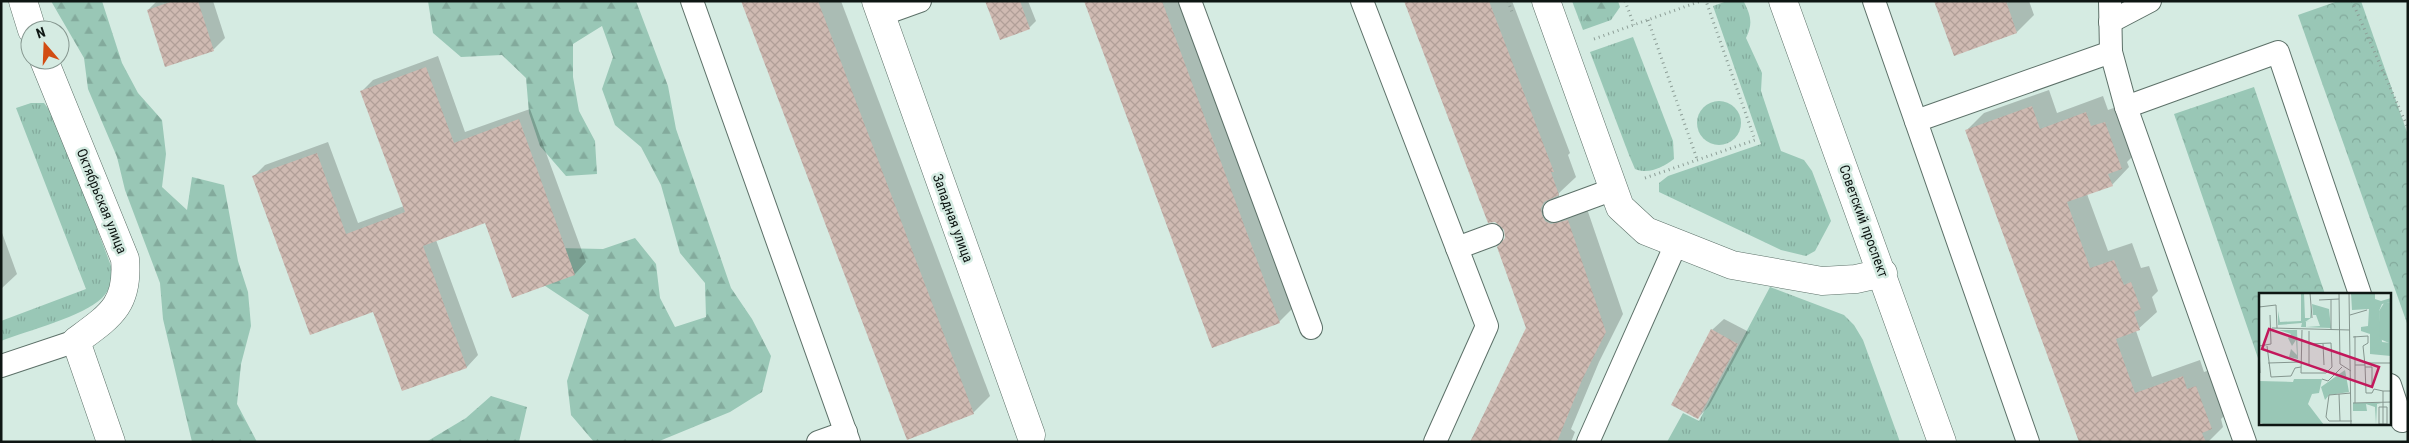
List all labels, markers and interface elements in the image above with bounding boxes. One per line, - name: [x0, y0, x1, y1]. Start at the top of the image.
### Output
- north arrow: [20, 20, 70, 70]
- text: N: [34, 24, 47, 42]
- street label: Октябрьская улица: [74, 146, 130, 256]
- street label: Советский проспект: [1836, 163, 1892, 279]
- street label: Западная улица: [930, 172, 976, 264]
- inset map: [2259, 293, 2392, 426]

